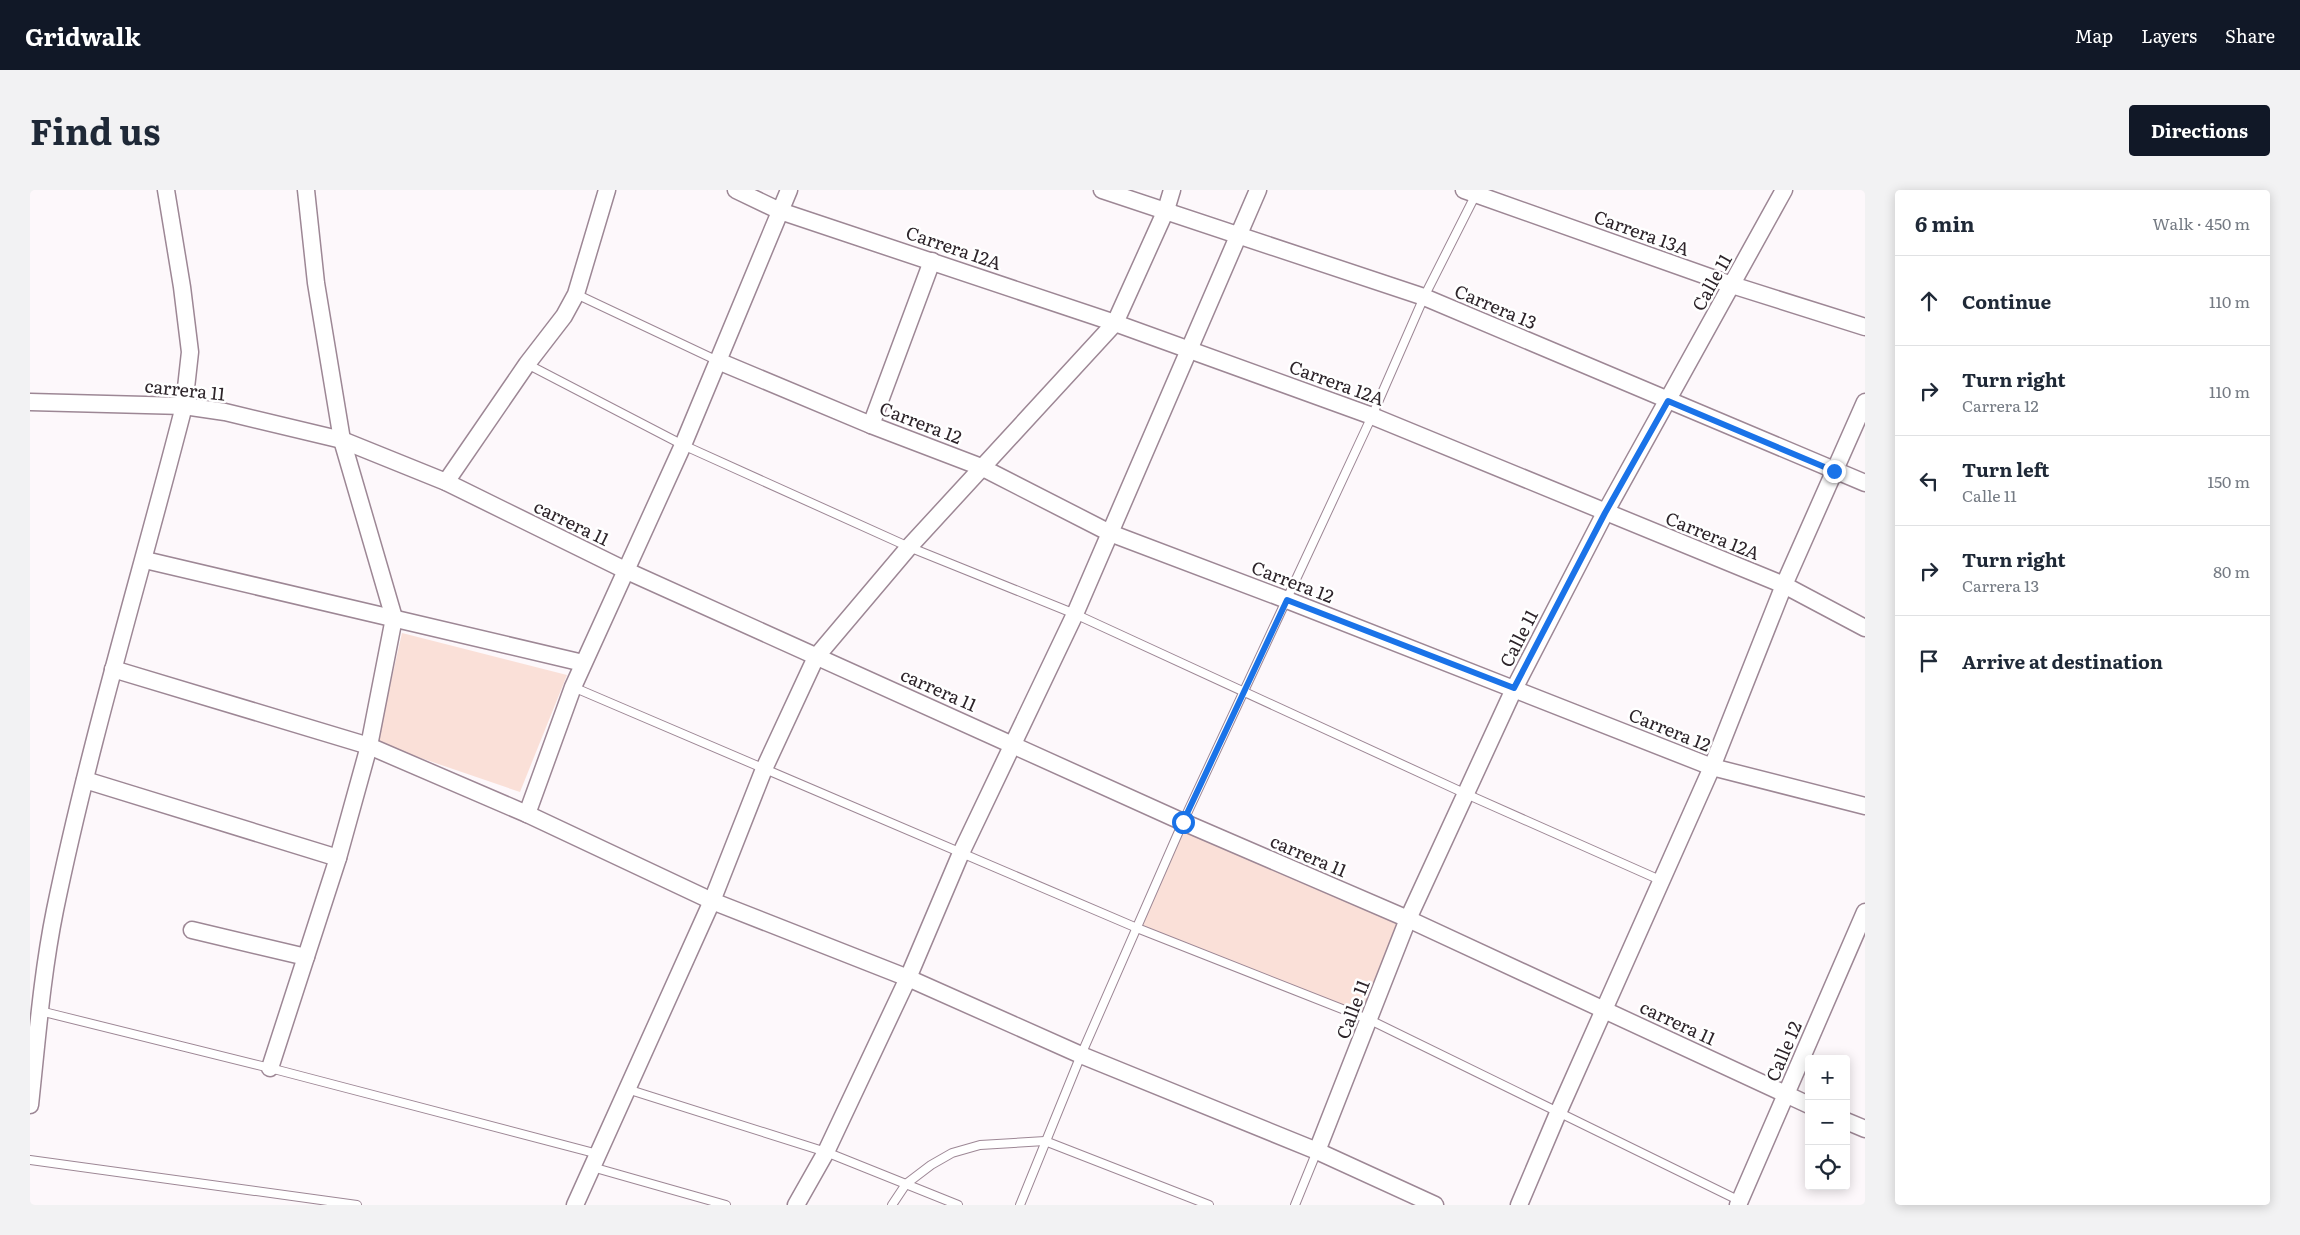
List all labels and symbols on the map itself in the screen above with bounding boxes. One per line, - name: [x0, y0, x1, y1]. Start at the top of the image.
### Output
- street label: Carrera 13A: [1590, 202, 1694, 262]
- street label: Carrera 12A: [903, 218, 1005, 276]
- street label: Calle 11: [1684, 249, 1738, 315]
- street label: Carrera 13: [1451, 277, 1541, 335]
- street label: Carrera 12A: [1286, 352, 1388, 412]
- street label: carrera 11: [143, 371, 227, 407]
- street label: Carrera 12: [876, 394, 966, 450]
- route end: [1823, 460, 1846, 483]
- street label: carrera 11: [530, 492, 614, 552]
- street label: Carrera 12A: [1662, 504, 1764, 566]
- street label: Carrera 12: [1248, 553, 1338, 609]
- street label: Calle 11: [1492, 604, 1544, 672]
- street label: carrera 11: [897, 660, 981, 718]
- street label: Carrera 12: [1625, 700, 1715, 758]
- route start: [1172, 811, 1195, 834]
- street label: carrera 11: [1266, 827, 1352, 883]
- street label: Calle 11: [1328, 975, 1376, 1043]
- street label: carrera 11: [1636, 993, 1720, 1051]
- street label: Calle 12: [1758, 1017, 1808, 1085]

